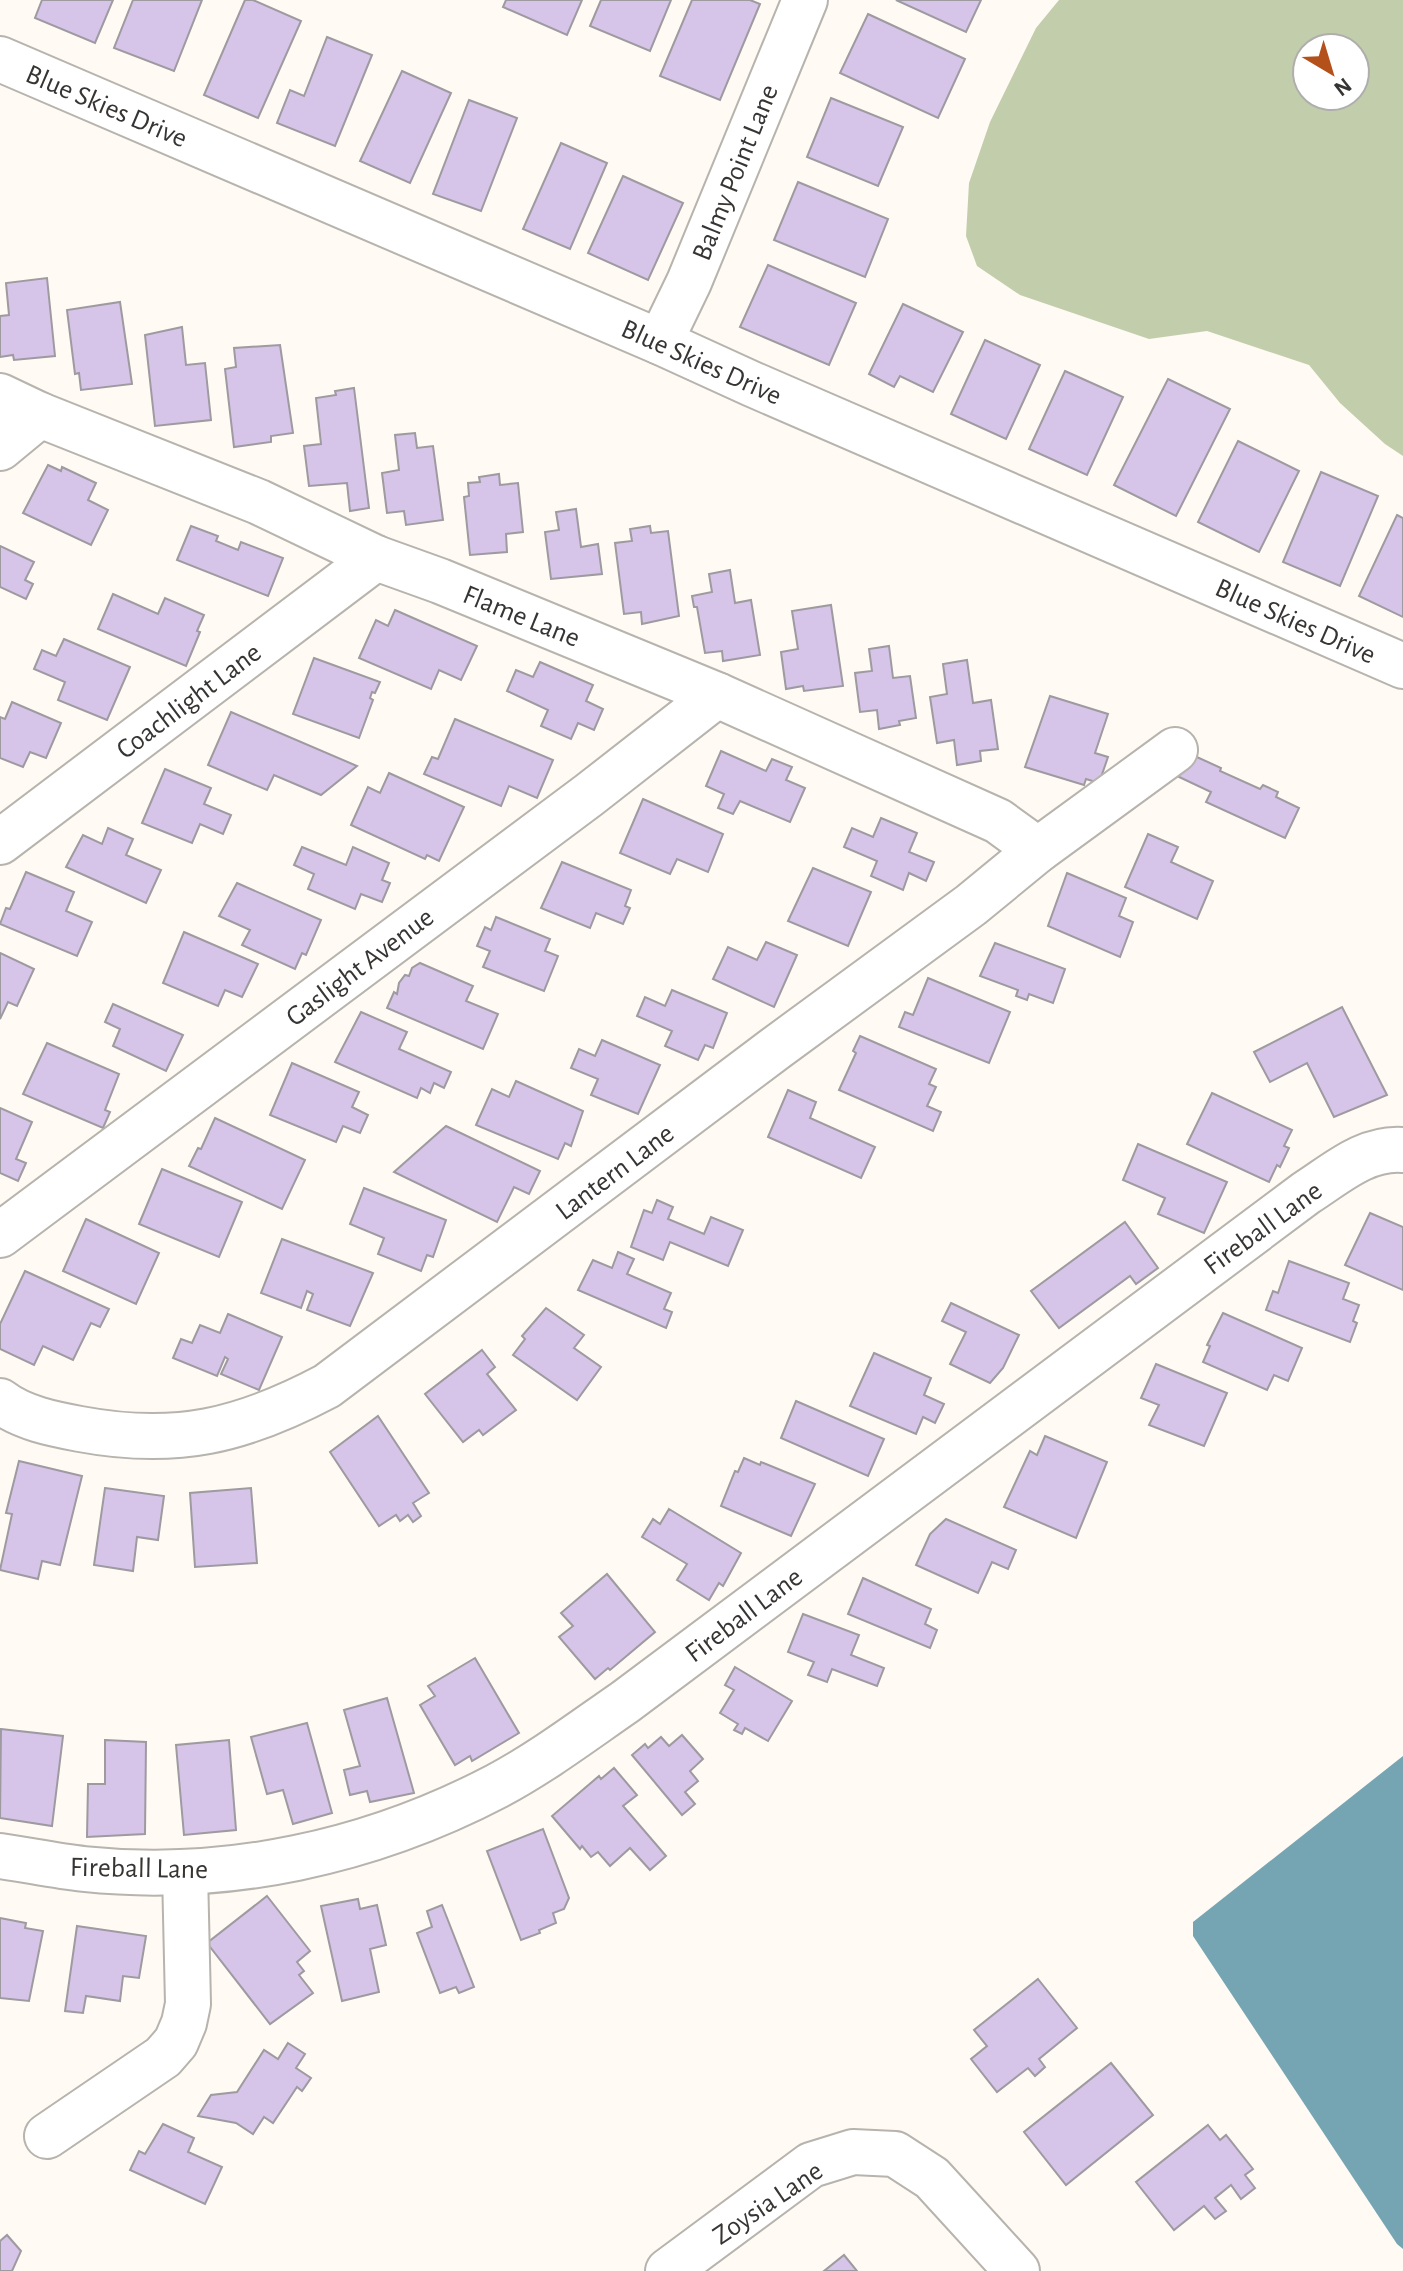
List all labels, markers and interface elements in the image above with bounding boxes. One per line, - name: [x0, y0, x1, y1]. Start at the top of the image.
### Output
- north arrow: [1291, 32, 1371, 112]
- street label: Blue Skies Drive: [21, 60, 191, 153]
- text: N: [1330, 74, 1355, 100]
- street label: Balmy Point Lane: [688, 81, 784, 265]
- street label: Blue Skies Drive: [617, 315, 786, 411]
- street label: Blue Skies Drive: [1211, 574, 1380, 670]
- street label: Flame Lane: [459, 581, 584, 653]
- street label: Coachlight Lane: [112, 638, 267, 765]
- street label: Gaslight Avenue: [281, 903, 439, 1032]
- street label: Lantern Lane: [551, 1119, 680, 1226]
- street label: Fireball Lane: [1199, 1177, 1327, 1281]
- street label: Fireball Lane: [681, 1563, 808, 1668]
- street label: Fireball Lane: [70, 1854, 208, 1884]
- street label: Zoysia Lane: [708, 2157, 828, 2250]

